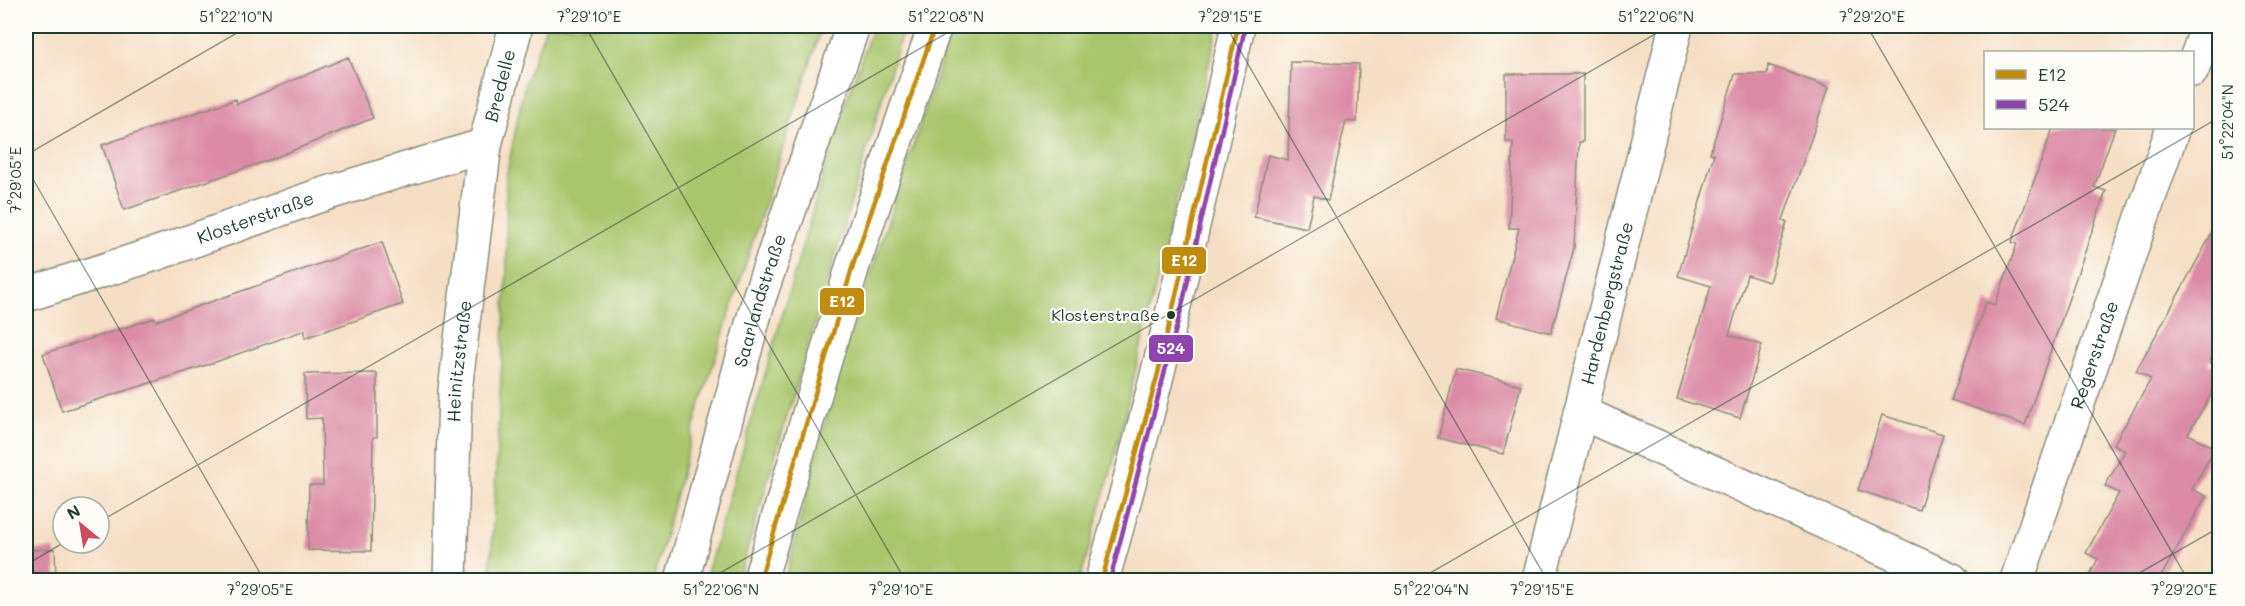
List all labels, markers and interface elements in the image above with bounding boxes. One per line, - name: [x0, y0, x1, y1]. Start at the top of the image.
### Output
- text: 51°22'10"N: [199, 6, 273, 26]
- text: 7°29'10"E: [557, 6, 622, 26]
- text: 51°22'08"N: [908, 6, 984, 26]
- text: 7°29'15"E: [1198, 6, 1262, 26]
- text: 51°22'06"N: [1618, 6, 1694, 26]
- text: 7°29'20"E: [1839, 6, 1905, 26]
- street label: Bredelle: [478, 47, 520, 125]
- legend: [1984, 51, 2194, 129]
- text: E12: [2038, 62, 2066, 86]
- text: 51°22'04"N: [2217, 84, 2237, 160]
- text: 524: [2038, 92, 2070, 116]
- text: 7°29'05"E: [5, 146, 25, 213]
- street label: Klosterstraße: [193, 185, 317, 249]
- street label: Hardenbergstraße: [1575, 219, 1638, 387]
- street label: Saarlandstraße: [728, 231, 791, 370]
- line badge: E12: [1161, 246, 1207, 275]
- text: E12: [1171, 249, 1197, 270]
- line badge: E12: [819, 287, 865, 316]
- text: E12: [829, 290, 855, 311]
- street label: Regerstraße: [2064, 297, 2123, 412]
- street label: Heinitzstraße: [441, 299, 477, 423]
- place label: Klosterstraße: [1051, 304, 1160, 325]
- marker: Klosterstraße: [1165, 309, 1177, 321]
- line badge: 524: [1148, 334, 1194, 363]
- text: 524: [1157, 337, 1185, 358]
- north arrow: [51, 495, 111, 555]
- text: N: [63, 499, 84, 524]
- text: 7°29'05"E: [227, 579, 294, 599]
- text: 51°22'06"N: [683, 579, 759, 599]
- text: 7°29'10"E: [869, 579, 934, 599]
- text: 51°22'04"N: [1393, 579, 1469, 599]
- text: 7°29'15"E: [1510, 579, 1574, 599]
- text: 7°29'20"E: [2151, 579, 2217, 599]

